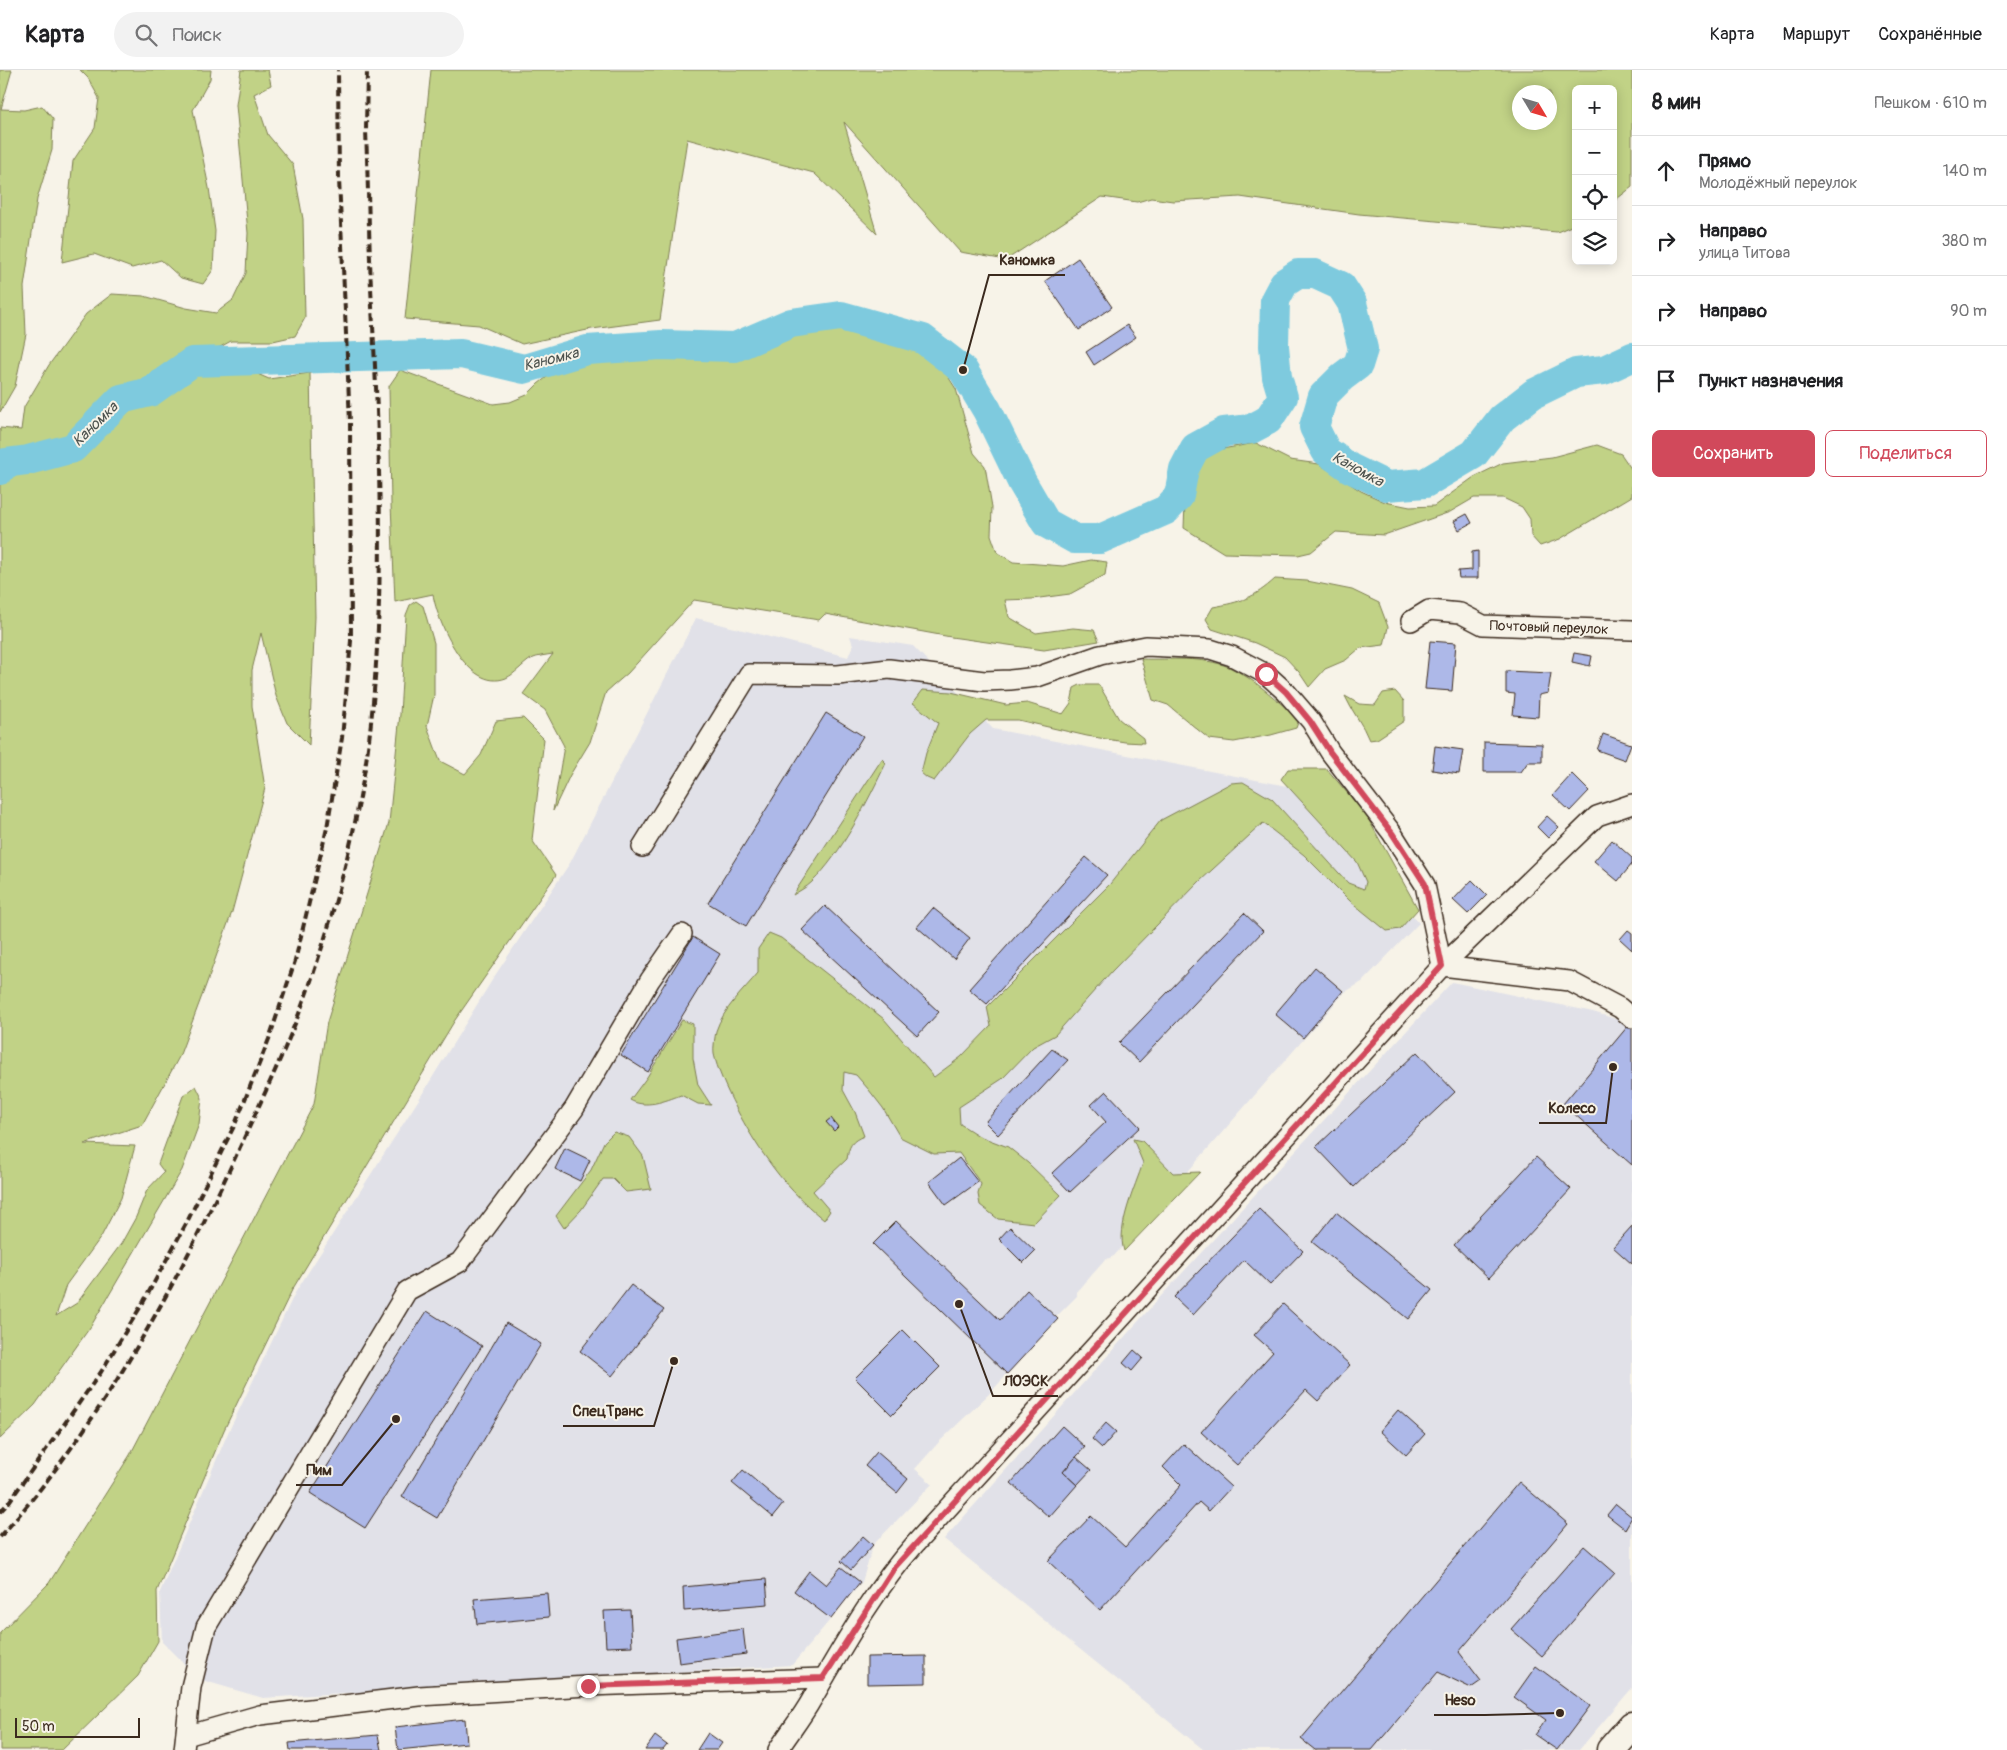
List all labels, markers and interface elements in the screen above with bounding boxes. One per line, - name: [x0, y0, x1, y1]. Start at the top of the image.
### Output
- search box: [114, 12, 464, 57]
- text: Карта: [25, 20, 84, 49]
- icon: search: [132, 21, 160, 49]
- text: Поиск: [172, 23, 222, 47]
- text: Карта: [1710, 23, 1754, 46]
- text: Маршрут: [1782, 23, 1850, 46]
- text: Сохранённые: [1878, 23, 1982, 46]
- north arrow: [1512, 85, 1557, 130]
- map controls: [1572, 85, 1617, 265]
- button: +: [1572, 85, 1617, 130]
- text: 8 мин: [1652, 89, 1701, 116]
- text: Пешком · 610 m: [1875, 93, 1987, 113]
- button: −: [1572, 130, 1617, 175]
- text: Прямо: [1699, 149, 1751, 173]
- icon: ahead: [1652, 157, 1680, 185]
- text: 140 m: [1943, 161, 1987, 181]
- text: Молодёжный переулок: [1699, 173, 1858, 193]
- button: locate: [1572, 175, 1617, 220]
- text: Направо: [1699, 219, 1767, 243]
- button: layers: [1572, 220, 1617, 265]
- icon: right: [1652, 227, 1680, 255]
- text: 380 m: [1941, 231, 1987, 251]
- text: улица Титова: [1699, 243, 1790, 263]
- callout: Каномка: [989, 245, 1065, 275]
- text: Каномка: [999, 251, 1055, 270]
- icon: right: [1652, 297, 1680, 325]
- text: Направо: [1699, 299, 1767, 323]
- text: 90 m: [1950, 301, 1987, 321]
- water label: Каномка: [522, 343, 581, 375]
- icon: arrive: [1652, 367, 1680, 395]
- text: Пункт назначения: [1699, 369, 1843, 393]
- water label: Каномка: [69, 397, 123, 451]
- button: Сохранить: [1652, 430, 1815, 477]
- button: Поделиться: [1825, 430, 1987, 477]
- water label: Каномка: [1329, 448, 1388, 492]
- street label: Почтовый переулок: [1489, 617, 1609, 638]
- route start: [1255, 663, 1278, 686]
- callout: Колесо: [1539, 1093, 1606, 1123]
- text: Колесо: [1548, 1099, 1596, 1118]
- callout: ЛОЭСК: [993, 1366, 1058, 1396]
- text: ЛОЭСК: [1002, 1372, 1049, 1391]
- callout: СпецТранс: [563, 1396, 654, 1426]
- text: СпецТранс: [572, 1402, 644, 1421]
- callout: Пим: [296, 1455, 342, 1485]
- text: Пим: [306, 1461, 332, 1480]
- route end: [577, 1675, 600, 1698]
- callout: Heso: [1434, 1685, 1485, 1715]
- text: Heso: [1444, 1691, 1476, 1710]
- scale bar: [15, 1715, 140, 1738]
- text: 50 m: [22, 1718, 55, 1735]

